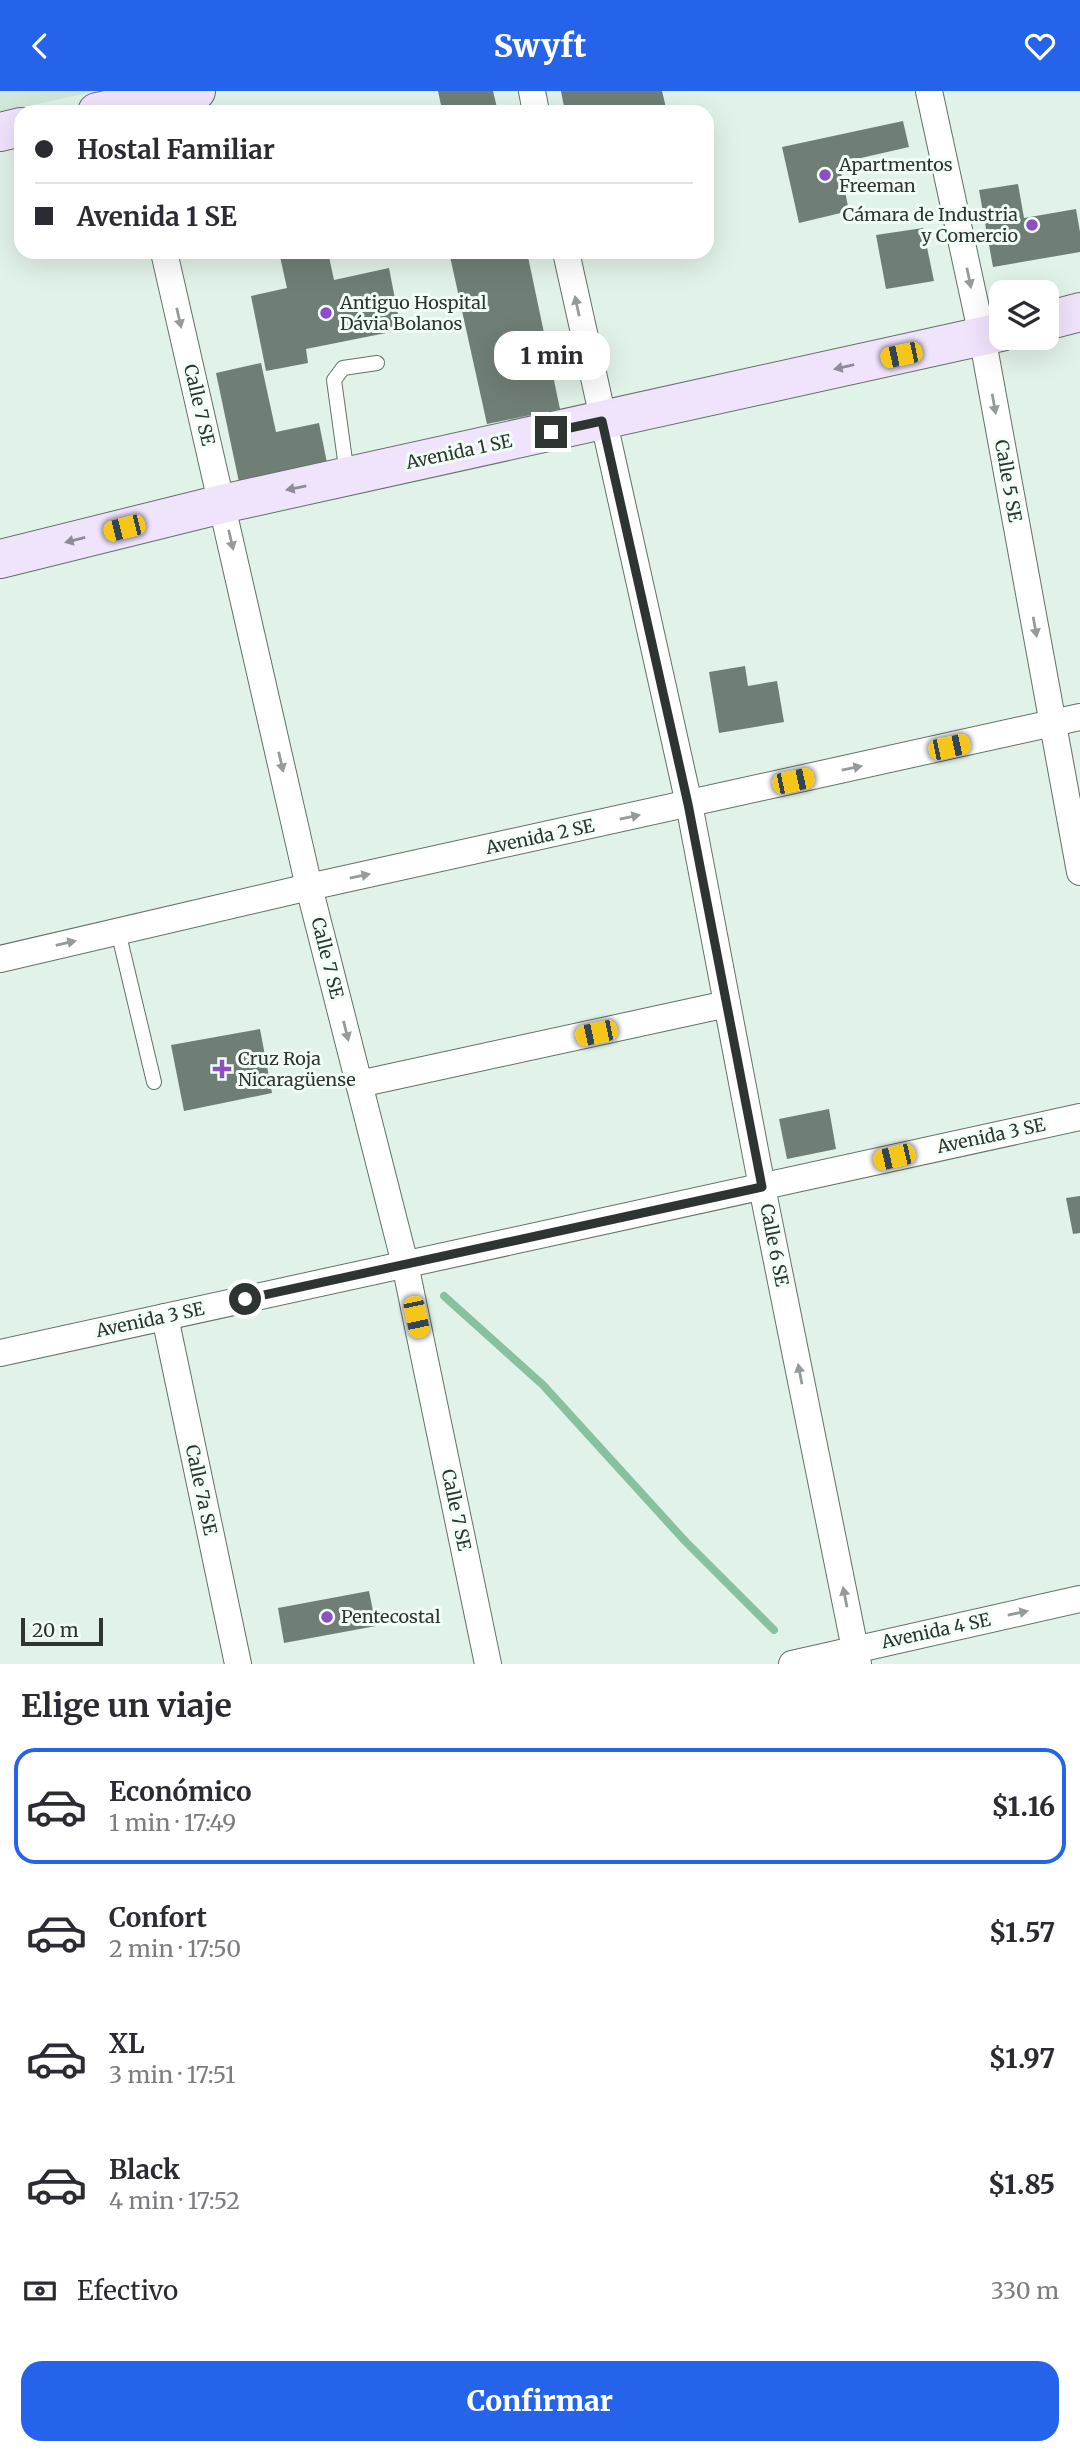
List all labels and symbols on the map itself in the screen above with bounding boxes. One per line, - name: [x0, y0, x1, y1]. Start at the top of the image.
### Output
- place label: Apartmentos Freeman: [838, 153, 953, 197]
- marker: Apartmentos Freeman: [817, 167, 833, 183]
- place label: Cámara de Industria y Comercio: [843, 203, 1018, 247]
- marker: Cámara de Industria y Comercio: [1024, 217, 1040, 233]
- one-way arrow: [964, 267, 975, 289]
- place label: Antiguo Hospital Dávia Bolanos: [339, 291, 487, 335]
- one-way arrow: [572, 295, 583, 317]
- marker: Antiguo Hospital Dávia Bolanos: [318, 305, 334, 321]
- one-way arrow: [174, 308, 185, 330]
- callout: 1 min: [493, 331, 609, 379]
- car: [879, 340, 924, 370]
- street label: Calle 7 SE: [179, 362, 220, 448]
- one-way arrow: [832, 362, 854, 373]
- one-way arrow: [989, 393, 1000, 415]
- route end: [535, 416, 567, 448]
- street label: Avenida 1 SE: [403, 429, 515, 474]
- street label: Calle 5 SE: [990, 438, 1027, 524]
- one-way arrow: [285, 482, 307, 493]
- car: [102, 513, 147, 543]
- one-way arrow: [225, 529, 236, 551]
- one-way arrow: [63, 535, 85, 546]
- one-way arrow: [1030, 616, 1041, 638]
- car: [927, 732, 972, 762]
- one-way arrow: [275, 751, 286, 773]
- one-way arrow: [841, 762, 863, 773]
- car: [771, 766, 816, 796]
- one-way arrow: [619, 811, 641, 822]
- street label: Avenida 2 SE: [482, 814, 597, 859]
- one-way arrow: [349, 871, 371, 882]
- street label: Calle 7 SE: [306, 915, 349, 1001]
- one-way arrow: [56, 937, 78, 948]
- car: [574, 1018, 619, 1048]
- one-way arrow: [341, 1020, 352, 1042]
- place label: Cruz Roja Nicaragüense: [238, 1047, 356, 1091]
- marker: Cruz Roja Nicaragüense: [212, 1059, 232, 1079]
- street label: Avenida 3 SE: [934, 1113, 1048, 1158]
- car: [872, 1142, 917, 1172]
- street label: Calle 6 SE: [755, 1202, 794, 1289]
- route start: [229, 1283, 261, 1315]
- car: [402, 1294, 431, 1340]
- street label: Avenida 3 SE: [93, 1297, 207, 1342]
- one-way arrow: [794, 1363, 805, 1385]
- street label: Calle 7a SE: [181, 1443, 222, 1538]
- street label: Calle 7 SE: [437, 1467, 476, 1553]
- one-way arrow: [839, 1586, 850, 1608]
- place label: Pentecostal: [341, 1605, 441, 1628]
- street label: Avenida 4 SE: [878, 1608, 993, 1653]
- one-way arrow: [1007, 1608, 1029, 1619]
- marker: Pentecostal: [319, 1609, 335, 1625]
- scale bar: [21, 1615, 103, 1647]

